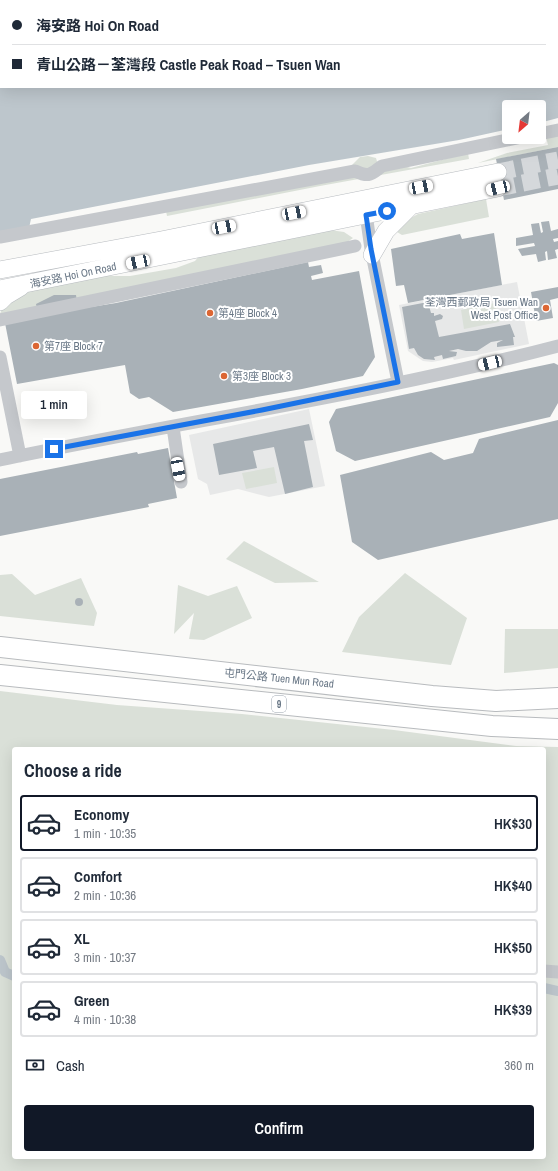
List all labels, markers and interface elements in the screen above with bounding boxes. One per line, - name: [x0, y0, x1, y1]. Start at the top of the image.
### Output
- text: 海安路 Hoi On Road: [36, 15, 159, 36]
- text: 青山公路－荃灣段 Castle Peak Road – Tsuen Wan: [36, 54, 341, 75]
- north arrow: [502, 100, 546, 144]
- map controls: [502, 100, 546, 144]
- car: [408, 179, 434, 195]
- car: [485, 179, 511, 197]
- route start: [378, 202, 396, 220]
- car: [281, 205, 307, 221]
- car: [211, 219, 237, 235]
- car: [125, 254, 151, 270]
- street label: 海安路 Hoi On Road: [28, 259, 118, 291]
- place label: 荃灣西郵政局 Tsuen Wan West Post Office: [424, 295, 538, 322]
- marker: 荃灣西郵政局 Tsuen Wan West Post Office: [541, 303, 551, 313]
- place label: 第4座 Block 4: [218, 306, 277, 320]
- marker: 第4座 Block 4: [205, 308, 215, 318]
- place label: 第7座 Block 7: [44, 339, 103, 353]
- marker: 第7座 Block 7: [31, 341, 41, 351]
- car: [477, 354, 503, 372]
- place label: 第3座 Block 3: [232, 369, 291, 383]
- marker: 第3座 Block 3: [219, 371, 229, 381]
- callout: 1 min: [21, 391, 87, 419]
- text: 1 min: [40, 396, 68, 413]
- route end: [45, 440, 63, 458]
- car: [170, 456, 186, 482]
- street label: 屯門公路 Tuen Mun Road: [223, 665, 335, 691]
- road number: 9: [272, 696, 286, 712]
- text: Choose a ride: [24, 758, 122, 783]
- text: Economy: [74, 804, 129, 825]
- icon: car: [26, 805, 62, 841]
- text: HK$30: [494, 813, 532, 834]
- text: 1 min · 10:35: [74, 825, 136, 842]
- text: Comfort: [74, 866, 122, 887]
- icon: car: [26, 867, 62, 903]
- text: HK$40: [494, 875, 532, 896]
- text: 2 min · 10:36: [74, 887, 136, 904]
- text: XL: [74, 928, 90, 949]
- icon: car: [26, 929, 62, 965]
- text: HK$50: [494, 937, 532, 958]
- text: 3 min · 10:37: [74, 949, 136, 966]
- text: Green: [74, 990, 110, 1011]
- icon: car: [26, 991, 62, 1027]
- text: HK$39: [494, 999, 532, 1020]
- text: 4 min · 10:38: [74, 1011, 136, 1028]
- icon: cash: [24, 1054, 46, 1076]
- text: Cash: [56, 1055, 85, 1076]
- text: 360 m: [504, 1057, 534, 1074]
- button: Confirm: [24, 1105, 534, 1151]

